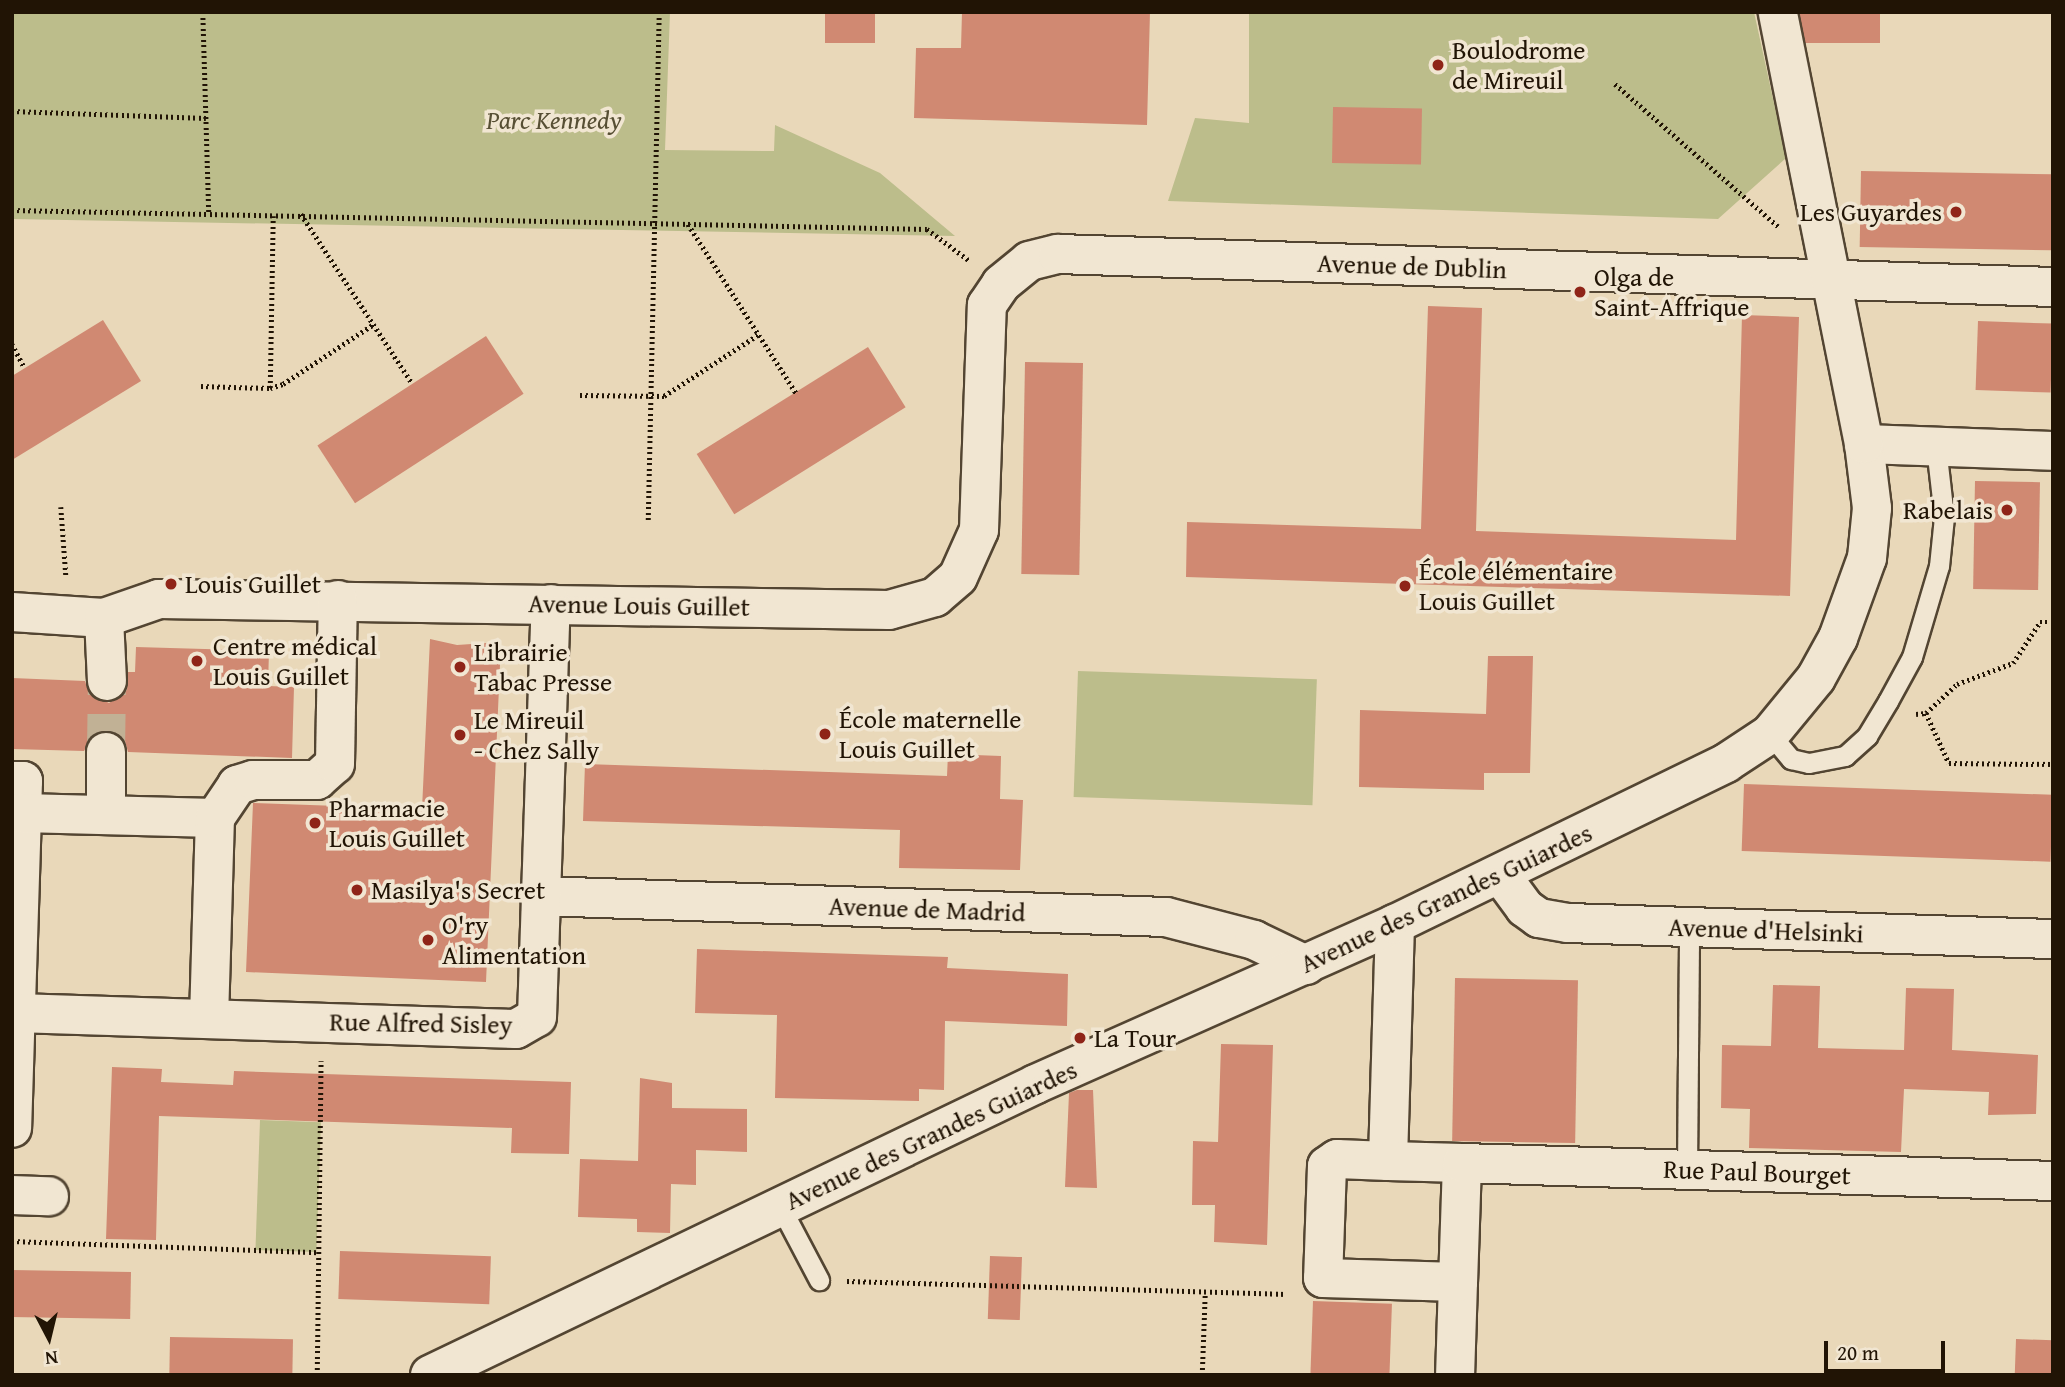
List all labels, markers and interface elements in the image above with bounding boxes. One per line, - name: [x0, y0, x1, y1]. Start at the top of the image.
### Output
- place label: Boulodrome de Mireuil: [1452, 34, 1586, 96]
- marker: Boulodrome de Mireuil: [1430, 57, 1446, 73]
- park label: Parc Kennedy: [486, 104, 622, 136]
- place label: Les Guyardes: [1800, 196, 1942, 228]
- marker: Les Guyardes: [1948, 204, 1964, 220]
- street label: Avenue de Dublin: [1317, 247, 1507, 285]
- place label: Olga de Saint-Affrique: [1594, 261, 1749, 322]
- marker: Olga de Saint-Affrique: [1572, 284, 1588, 300]
- place label: Rabelais: [1903, 494, 1993, 526]
- marker: Rabelais: [1999, 502, 2015, 518]
- place label: École élémentaire Louis Guillet: [1419, 555, 1613, 616]
- place label: Louis Guillet: [185, 568, 321, 600]
- marker: Louis Guillet: [163, 576, 179, 592]
- marker: École élémentaire Louis Guillet: [1397, 578, 1413, 594]
- street label: Avenue Louis Guillet: [528, 587, 750, 623]
- place label: Centre médical Louis Guillet: [213, 630, 377, 692]
- place label: Librairie Tabac Presse: [474, 636, 612, 698]
- marker: Centre médical Louis Guillet: [187, 651, 207, 671]
- marker: Librairie Tabac Presse: [452, 659, 468, 675]
- place label: École maternelle Louis Guillet: [839, 703, 1021, 764]
- place label: Le Mireuil - Chez Sally: [474, 704, 599, 766]
- marker: École maternelle Louis Guillet: [817, 726, 833, 742]
- marker: Le Mireuil - Chez Sally: [452, 727, 468, 743]
- place label: Pharmacie Louis Guillet: [329, 792, 465, 854]
- marker: Pharmacie Louis Guillet: [307, 815, 323, 831]
- street label: Avenue des Grandes Guiardes: [1295, 817, 1597, 979]
- place label: Masilya's Secret: [371, 874, 545, 906]
- marker: Masilya's Secret: [349, 882, 365, 898]
- street label: Avenue de Madrid: [828, 890, 1026, 928]
- place label: O'ry Alimentation: [442, 909, 586, 970]
- street label: Avenue d'Helsinki: [1668, 911, 1864, 949]
- marker: O'ry Alimentation: [420, 932, 436, 948]
- street label: Rue Alfred Sisley: [329, 1006, 513, 1040]
- place label: La Tour: [1094, 1022, 1176, 1054]
- marker: La Tour: [1072, 1030, 1088, 1046]
- street label: Avenue des Grandes Guiardes: [780, 1054, 1082, 1216]
- street label: Rue Paul Bourget: [1663, 1153, 1851, 1191]
- north arrow: [14, 1303, 84, 1373]
- scale bar: [1827, 1328, 1948, 1372]
- text: 20 m: [1837, 1337, 1879, 1368]
- text: N: [44, 1344, 60, 1374]

